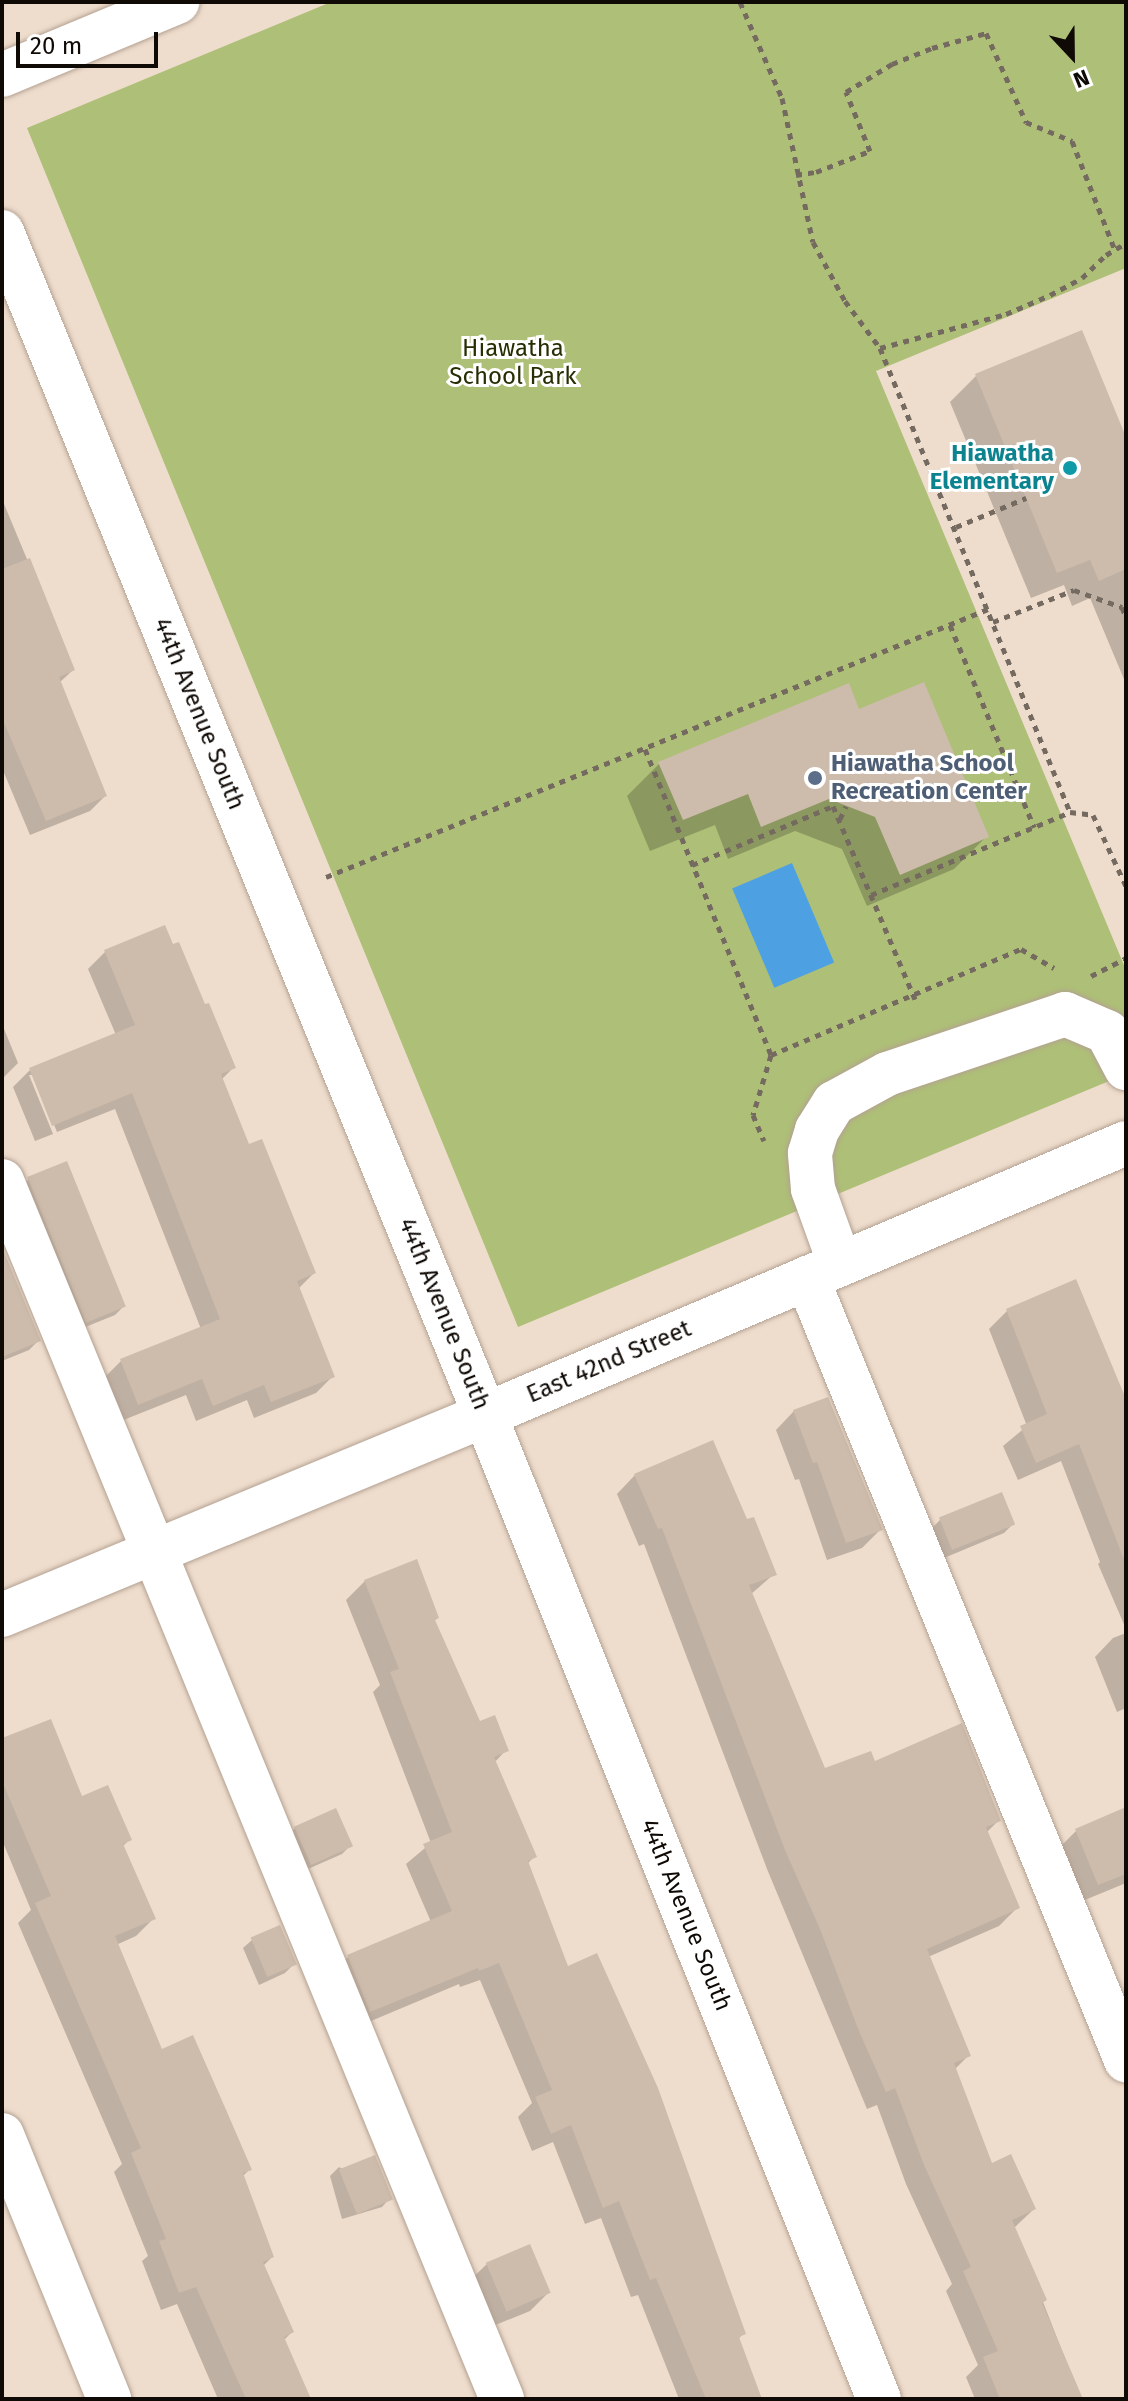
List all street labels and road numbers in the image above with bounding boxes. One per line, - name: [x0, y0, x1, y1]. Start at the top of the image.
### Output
- street label: 44th Avenue South: [147, 614, 251, 814]
- street label: 44th Avenue South: [392, 1214, 496, 1414]
- street label: East 42nd Street: [523, 1314, 695, 1410]
- street label: 44th Avenue South: [634, 1815, 738, 2015]

